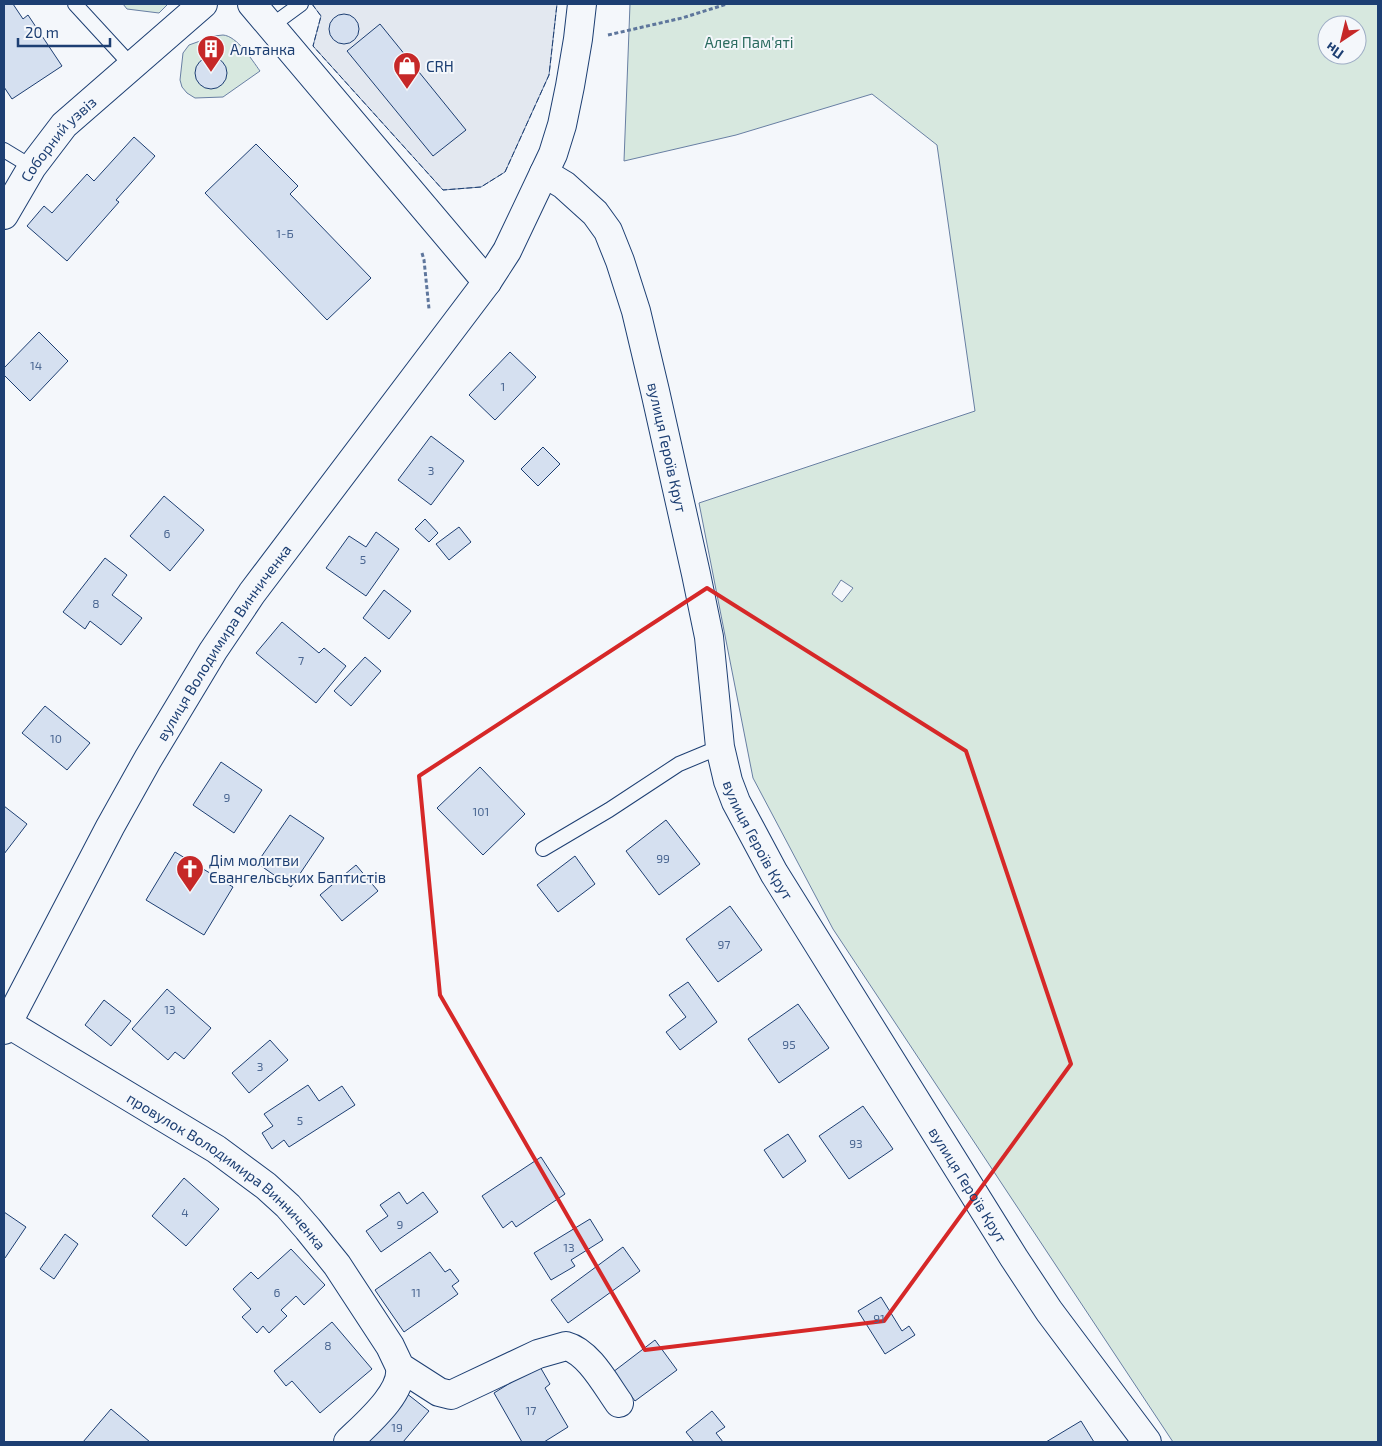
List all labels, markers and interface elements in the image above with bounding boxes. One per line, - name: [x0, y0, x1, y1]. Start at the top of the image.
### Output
- scale bar: [18, 15, 110, 47]
- north arrow: [1317, 15, 1367, 65]
- text: 20 m: [25, 23, 59, 41]
- park label: Алея Пам'яті: [704, 33, 794, 51]
- building icon: Альтанка: [196, 34, 226, 73]
- text: Пн: [1322, 39, 1347, 63]
- place label: Альтанка: [230, 40, 295, 58]
- shop icon: CRH: [392, 51, 422, 90]
- place label: CRH: [426, 57, 454, 75]
- street label: Соборний узвіз: [16, 92, 100, 185]
- house number: 1-Б: [276, 226, 294, 240]
- house number: 14: [30, 358, 42, 372]
- house number: 1: [501, 379, 505, 393]
- street label: вулиця Героїв Крут: [644, 380, 691, 514]
- house number: 3: [428, 463, 434, 477]
- house number: 6: [164, 526, 171, 540]
- street label: вулиця Володимира Винниченка: [152, 541, 295, 744]
- house number: 5: [360, 552, 366, 566]
- house number: 8: [92, 596, 100, 610]
- house number: 7: [298, 653, 304, 667]
- house number: 10: [50, 731, 62, 745]
- street label: вулиця Героїв Крут: [720, 778, 797, 903]
- house number: 9: [224, 790, 231, 804]
- house number: 101: [473, 804, 489, 818]
- place label: Дім молитви Євангельських Баптистів: [209, 851, 386, 886]
- house number: 99: [656, 851, 670, 865]
- church icon: Дім молитви Євангельських Баптистів: [175, 854, 205, 893]
- house number: 97: [717, 937, 731, 951]
- house number: 13: [164, 1002, 176, 1016]
- house number: 95: [782, 1037, 796, 1051]
- house number: 3: [257, 1059, 263, 1073]
- street label: провулок Володимира Винниченка: [124, 1089, 330, 1253]
- house number: 5: [297, 1113, 303, 1127]
- street label: вулиця Героїв Крут: [926, 1124, 1011, 1246]
- house number: 93: [849, 1136, 863, 1150]
- house number: 4: [181, 1205, 189, 1219]
- house number: 9: [397, 1217, 404, 1231]
- house number: 13: [563, 1240, 575, 1254]
- house number: 6: [274, 1285, 281, 1299]
- house number: 11: [411, 1285, 421, 1299]
- house number: 91: [873, 1311, 885, 1325]
- house number: 8: [324, 1338, 332, 1352]
- house number: 17: [526, 1403, 536, 1417]
- house number: 19: [391, 1420, 403, 1434]

